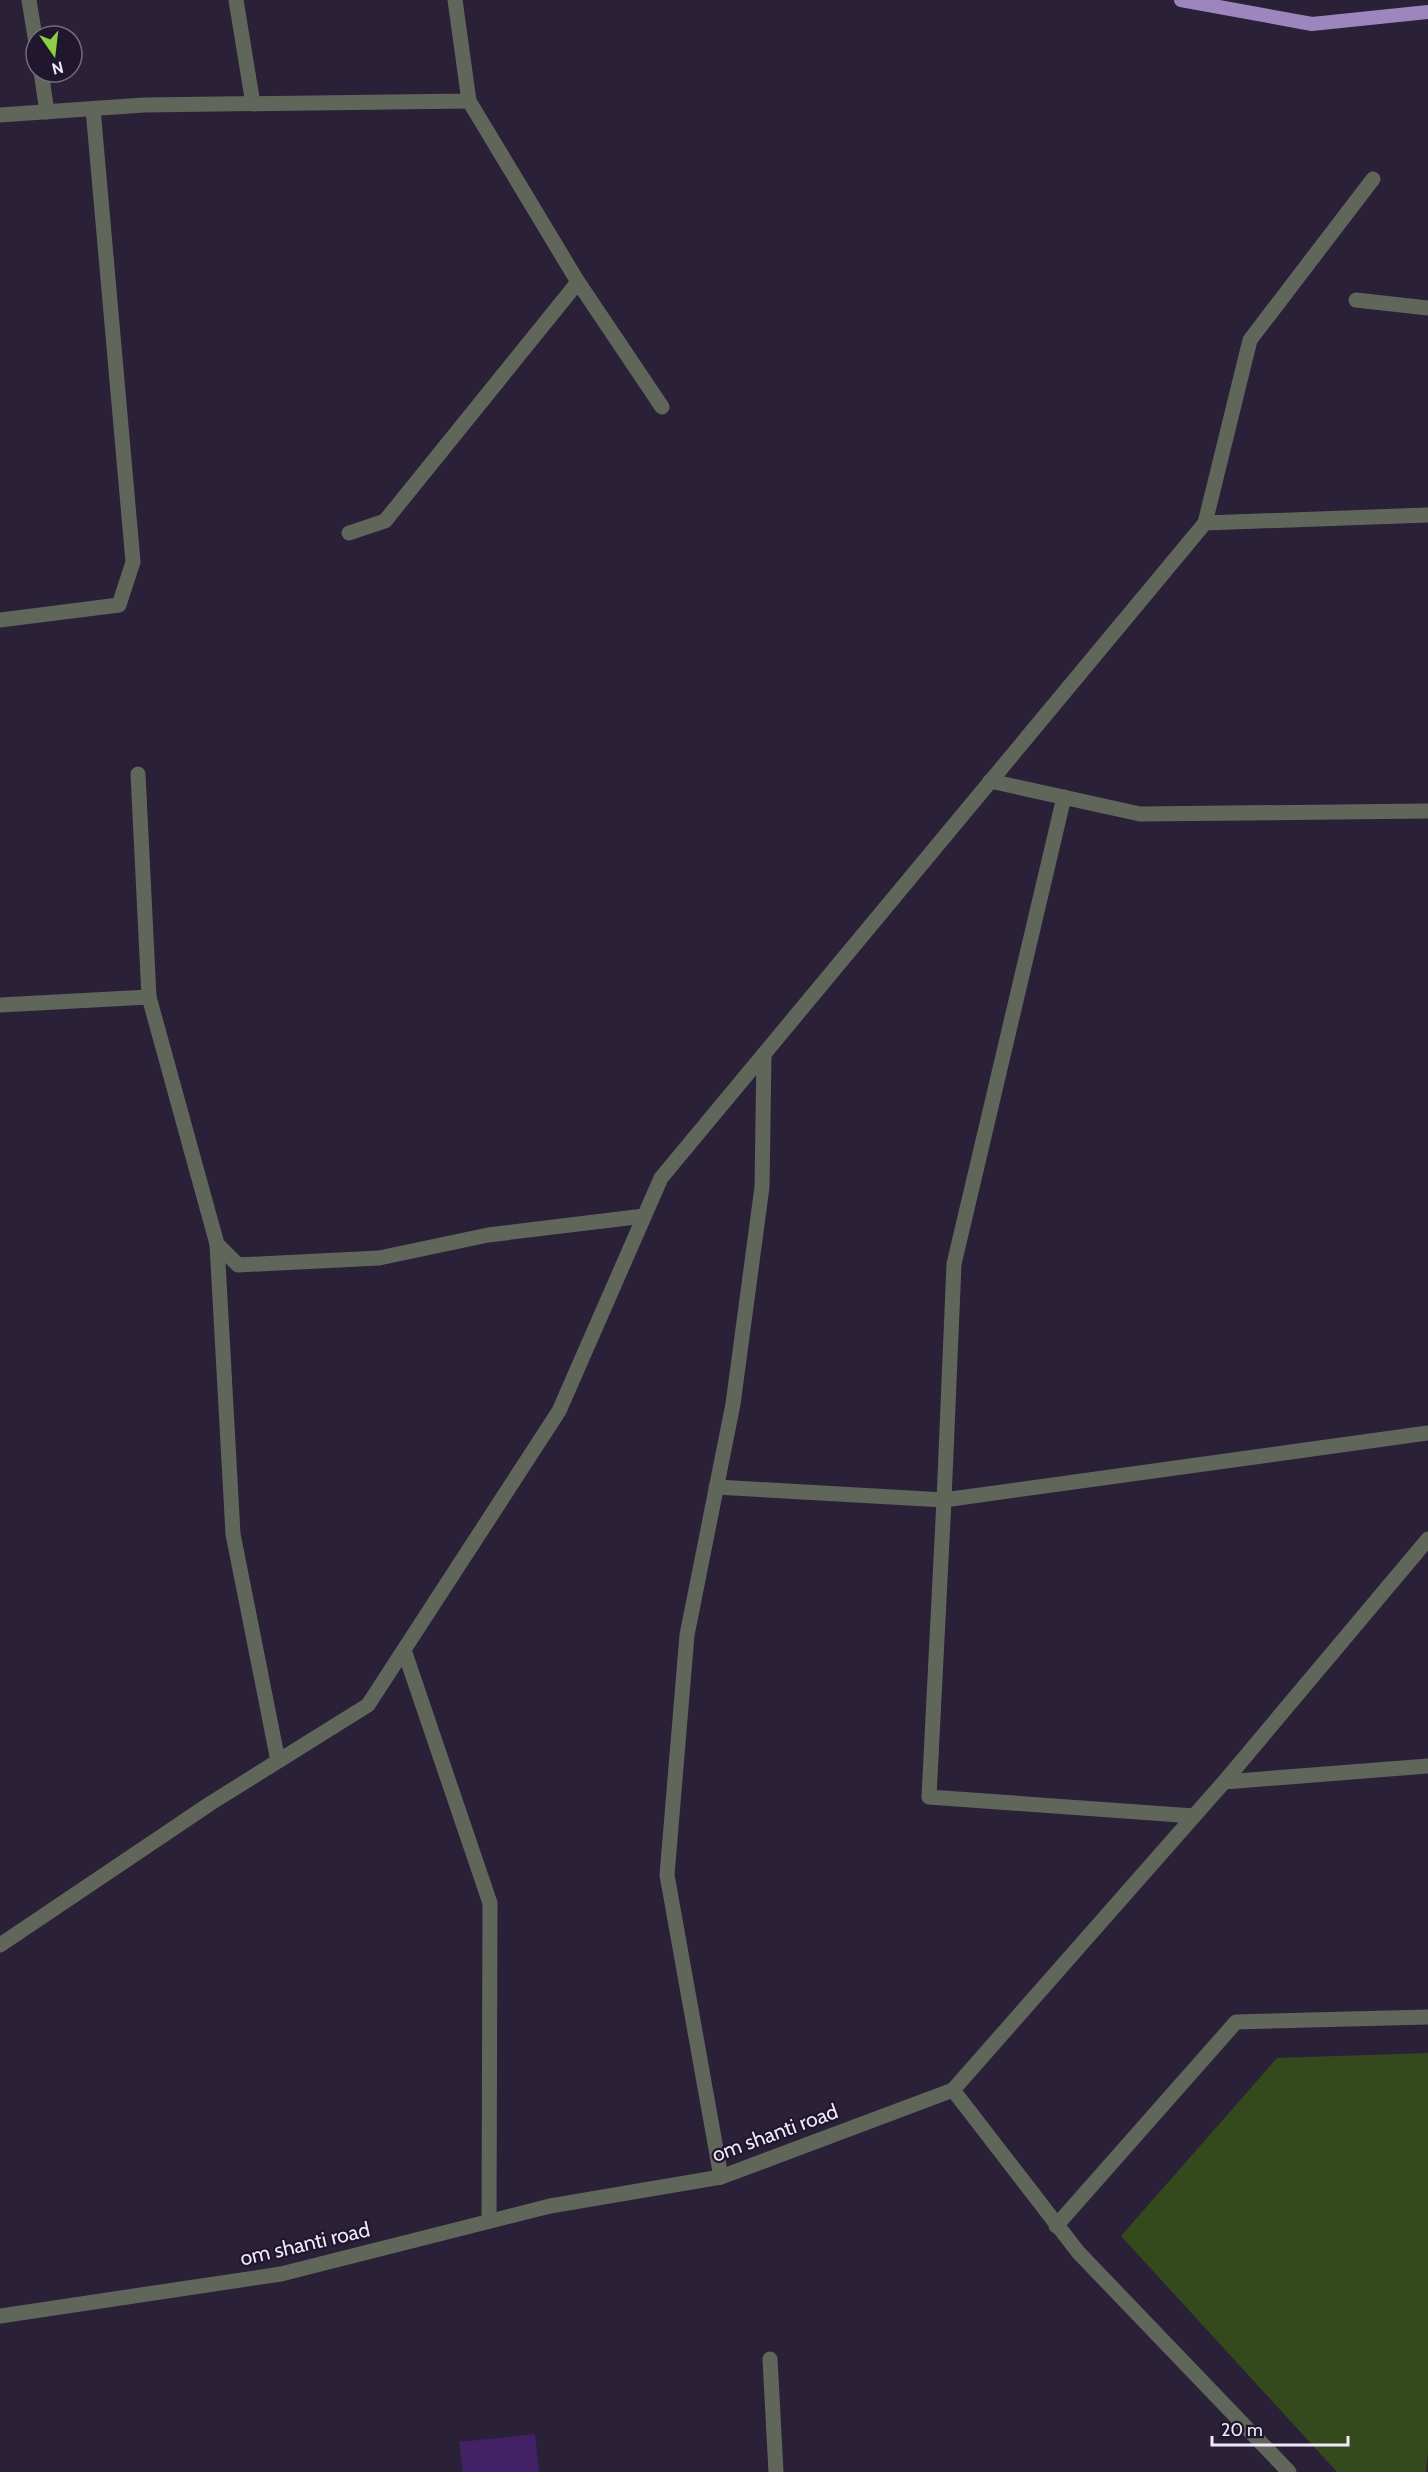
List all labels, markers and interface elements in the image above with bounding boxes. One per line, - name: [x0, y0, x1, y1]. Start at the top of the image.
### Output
- north arrow: [24, 24, 84, 84]
- text: N: [50, 57, 65, 79]
- street label: om shanti road: [708, 2098, 841, 2167]
- street label: om shanti road: [238, 2216, 372, 2271]
- scale bar: [1212, 2409, 1348, 2447]
- text: 20 m: [1221, 2419, 1263, 2441]

